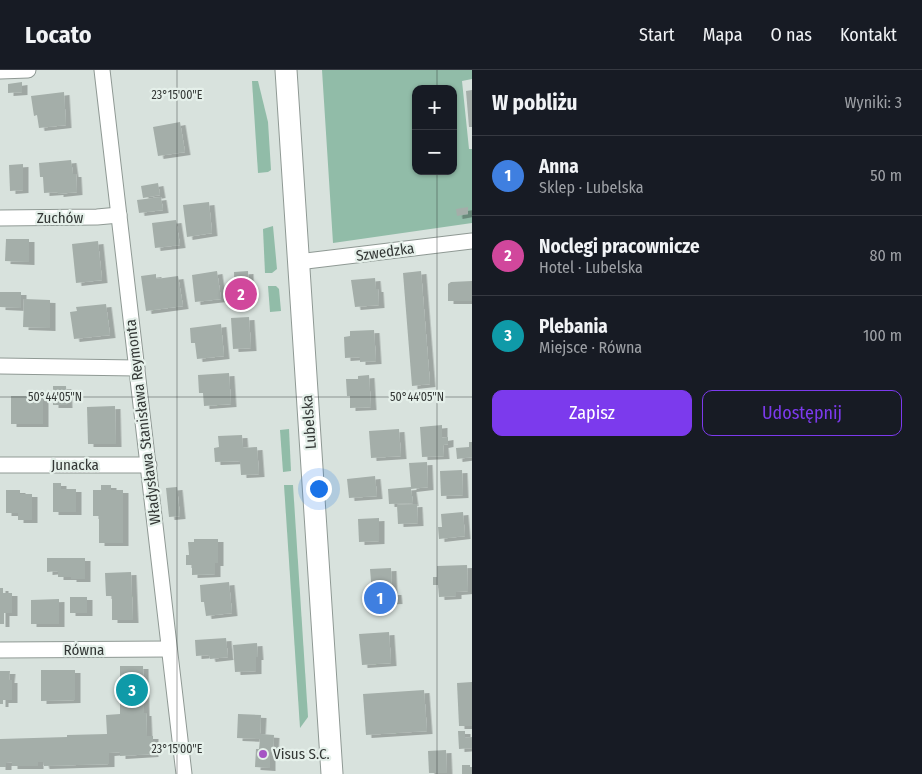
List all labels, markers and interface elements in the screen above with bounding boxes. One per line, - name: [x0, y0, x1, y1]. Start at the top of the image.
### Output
- text: Locato: [25, 21, 91, 49]
- text: Start: [639, 24, 675, 46]
- text: Mapa: [703, 24, 743, 46]
- text: O nas: [771, 24, 812, 46]
- text: Kontakt: [840, 24, 897, 46]
- map controls: [412, 85, 457, 175]
- button: +: [412, 85, 457, 130]
- text: 23°15'00"E: [152, 88, 203, 102]
- text: W pobliżu: [492, 90, 577, 116]
- text: Wyniki: 3: [845, 93, 902, 112]
- button: −: [412, 130, 457, 175]
- text: Anna: [539, 155, 579, 178]
- text: 1: [505, 166, 511, 185]
- text: 50 m: [870, 166, 902, 185]
- text: Sklep · Lubelska: [539, 178, 644, 197]
- street label: Zuchów: [37, 209, 84, 227]
- text: Noclegi pracownicze: [539, 235, 700, 258]
- street label: Szwedzka: [355, 239, 415, 265]
- text: 2: [504, 246, 512, 265]
- text: 80 m: [870, 246, 902, 265]
- text: Hotel · Lubelska: [539, 258, 643, 277]
- pin: 2: [225, 275, 257, 313]
- text: Plebania: [539, 315, 608, 338]
- street label: Władysława Stanisława Reymonta: [121, 318, 165, 526]
- text: 3: [504, 326, 512, 345]
- text: 100 m: [863, 326, 902, 345]
- text: Miejsce · Równa: [539, 338, 642, 357]
- text: 50°44'05"N: [28, 390, 82, 404]
- text: 50°44'05"N: [390, 390, 444, 404]
- button: Zapisz: [492, 390, 692, 436]
- button: Udostępnij: [702, 390, 902, 436]
- street label: Lubelska: [298, 394, 320, 450]
- street label: Junacka: [51, 456, 99, 474]
- your location: [306, 476, 332, 502]
- pin: 1: [364, 579, 396, 617]
- street label: Równa: [64, 641, 104, 659]
- pin: 3: [116, 671, 148, 709]
- text: 23°15'00"E: [152, 742, 203, 756]
- place label: Visus S.C.: [273, 745, 330, 763]
- marker: Visus S.C.: [257, 748, 269, 760]

